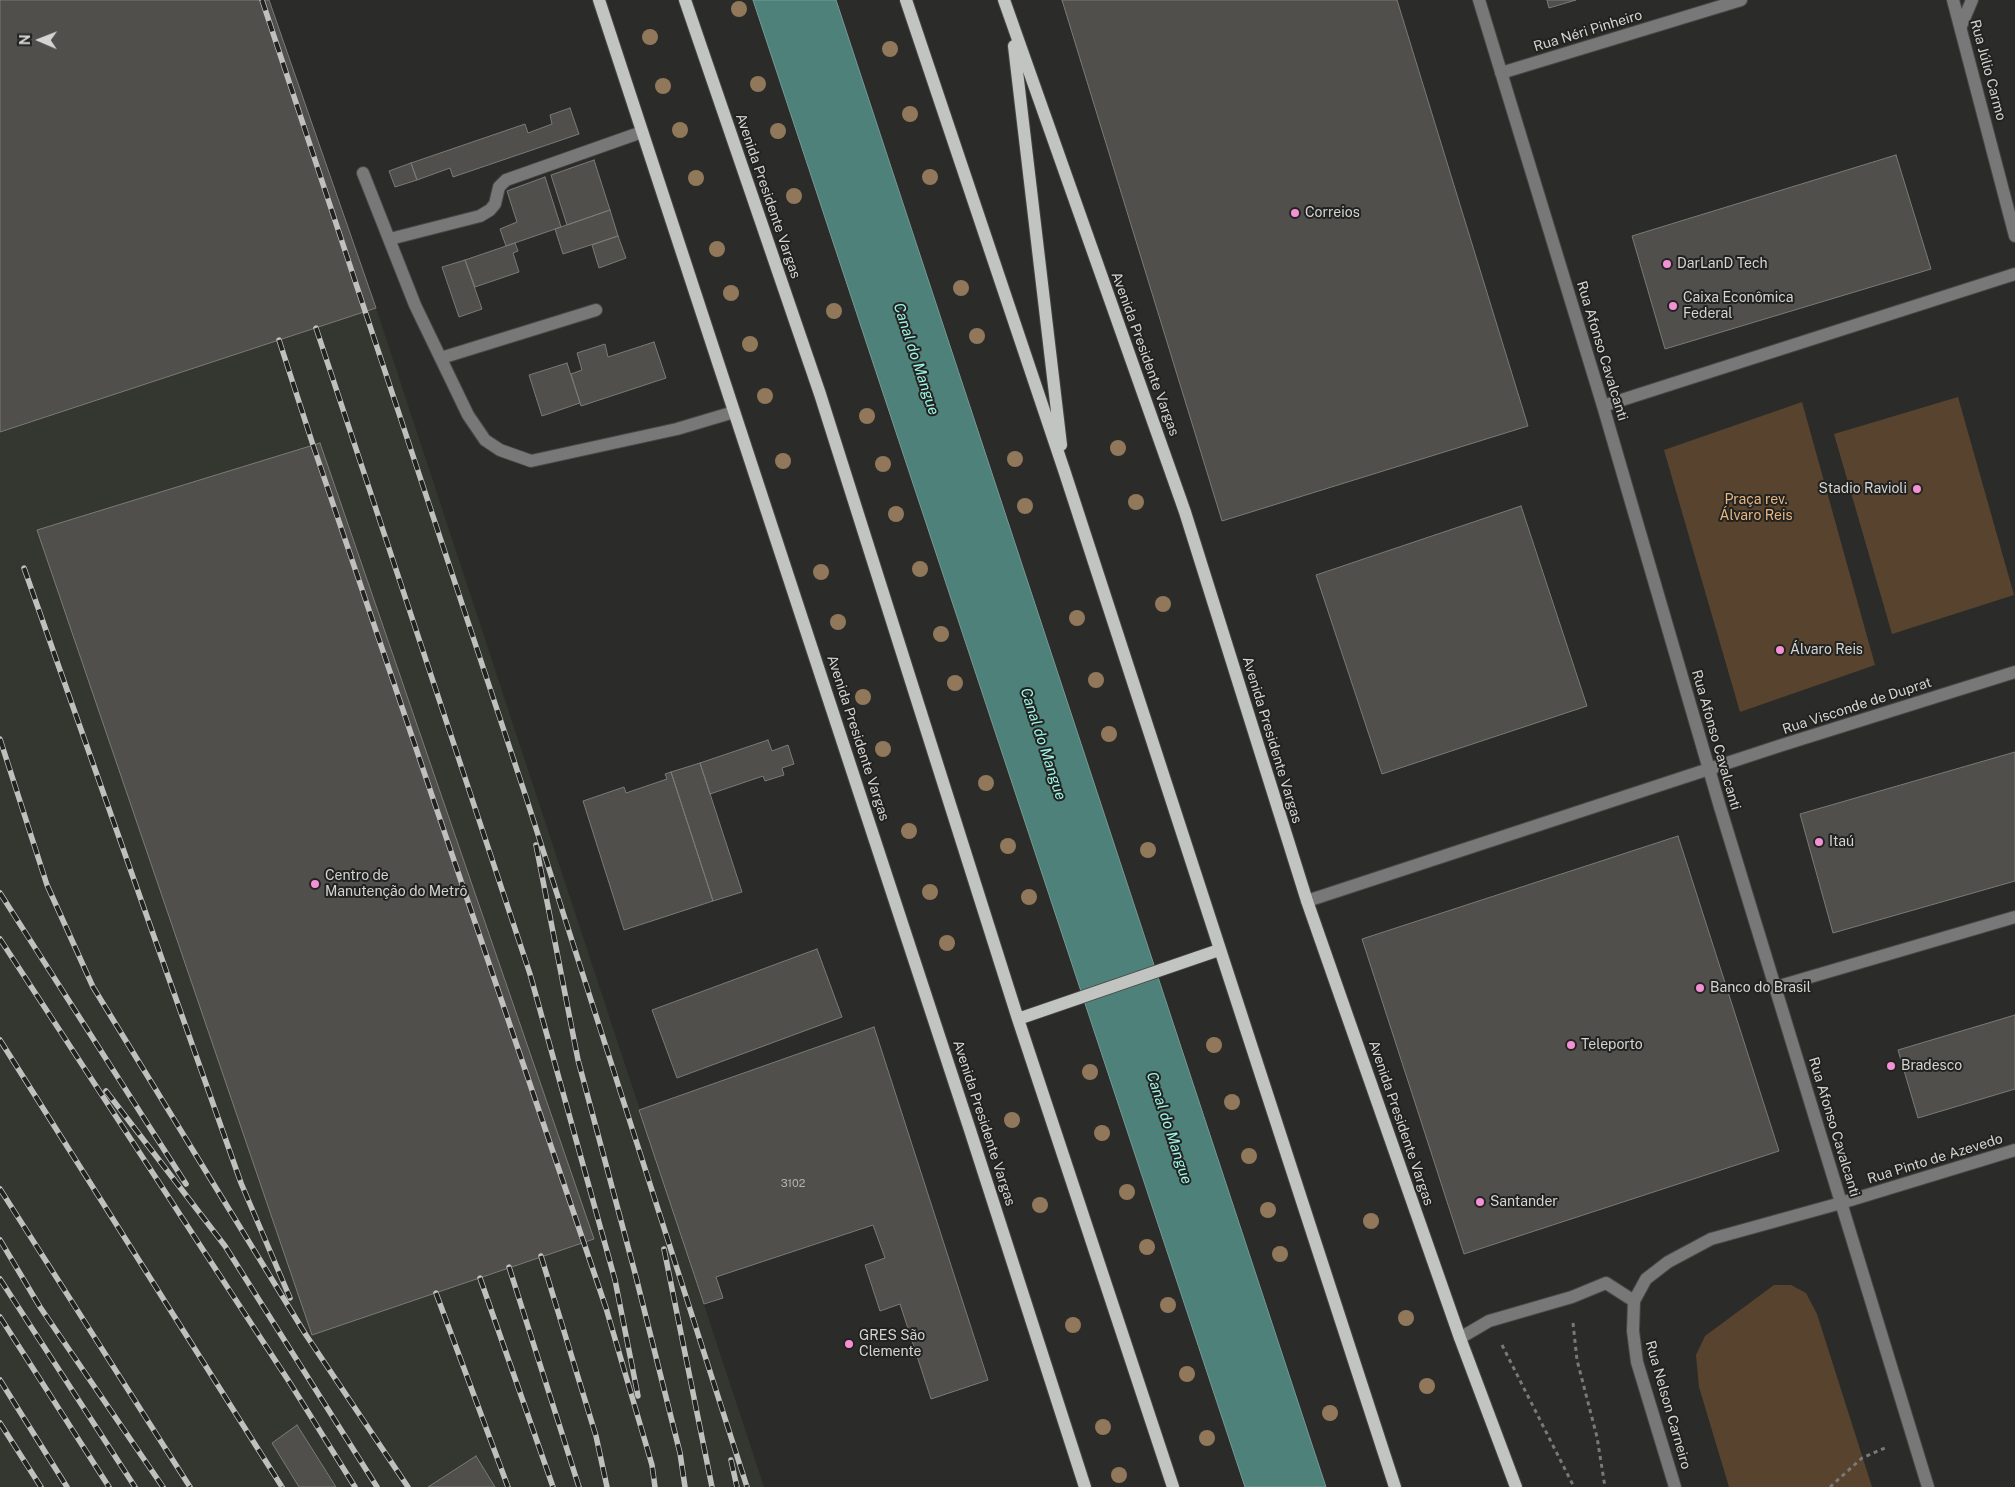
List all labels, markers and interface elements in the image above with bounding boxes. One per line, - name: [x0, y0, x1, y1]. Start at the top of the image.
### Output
- street label: Rua Néri Pinheiro: [1532, 6, 1644, 56]
- north arrow: [15, 15, 65, 65]
- street label: Rua Júlio Carmo: [1966, 18, 2010, 122]
- text: N: [17, 34, 33, 45]
- street label: Avenida Presidente Vargas: [732, 111, 804, 281]
- place label: Correios: [1305, 205, 1360, 221]
- marker: Correios: [1289, 207, 1301, 219]
- place label: DarLanD Tech: [1677, 256, 1768, 272]
- marker: DarLanD Tech: [1661, 258, 1673, 270]
- street label: Avenida Presidente Vargas: [1107, 270, 1183, 438]
- street label: Rua Afonso Cavalcanti: [1573, 279, 1631, 423]
- place label: Caixa Econômica Federal: [1683, 290, 1793, 322]
- marker: Caixa Econômica Federal: [1667, 300, 1679, 312]
- water label: Canal do Mangue: [889, 301, 943, 417]
- place label: Stadio Ravioli: [1819, 481, 1907, 497]
- marker: Stadio Ravioli: [1911, 483, 1923, 495]
- park label: Praça rev. Álvaro Reis: [1720, 492, 1792, 524]
- place label: Álvaro Reis: [1790, 642, 1863, 658]
- marker: Álvaro Reis: [1774, 644, 1786, 656]
- street label: Avenida Presidente Vargas: [823, 653, 893, 823]
- street label: Avenida Presidente Vargas: [1239, 655, 1305, 825]
- street label: Rua Afonso Cavalcanti: [1688, 668, 1744, 812]
- street label: Rua Visconde de Duprat: [1780, 674, 1934, 738]
- water label: Canal do Mangue: [1016, 686, 1070, 802]
- place label: Itaú: [1829, 834, 1854, 850]
- marker: Itaú: [1813, 836, 1825, 848]
- place label: Centro de Manutenção do Metrô: [325, 868, 467, 900]
- marker: Centro de Manutenção do Metrô: [309, 878, 321, 890]
- place label: Banco do Brasil: [1710, 980, 1811, 996]
- marker: Banco do Brasil: [1694, 982, 1706, 994]
- place label: Teleporto: [1581, 1037, 1643, 1053]
- street label: Avenida Presidente Vargas: [949, 1038, 1019, 1208]
- street label: Avenida Presidente Vargas: [1365, 1038, 1437, 1208]
- marker: Teleporto: [1565, 1039, 1577, 1051]
- street label: Rua Afonso Cavalcanti: [1805, 1055, 1863, 1199]
- place label: Bradesco: [1901, 1058, 1962, 1074]
- marker: Bradesco: [1885, 1060, 1897, 1072]
- water label: Canal do Mangue: [1142, 1070, 1196, 1186]
- street label: Rua Pinto de Azevedo: [1865, 1130, 2005, 1188]
- house number: 3102: [781, 1177, 805, 1191]
- place label: Santander: [1490, 1194, 1558, 1210]
- marker: Santander: [1474, 1196, 1486, 1208]
- place label: GRES São Clemente: [859, 1328, 925, 1360]
- marker: GRES São Clemente: [843, 1338, 855, 1350]
- street label: Rua Nelson Carneiro: [1642, 1339, 1694, 1471]

